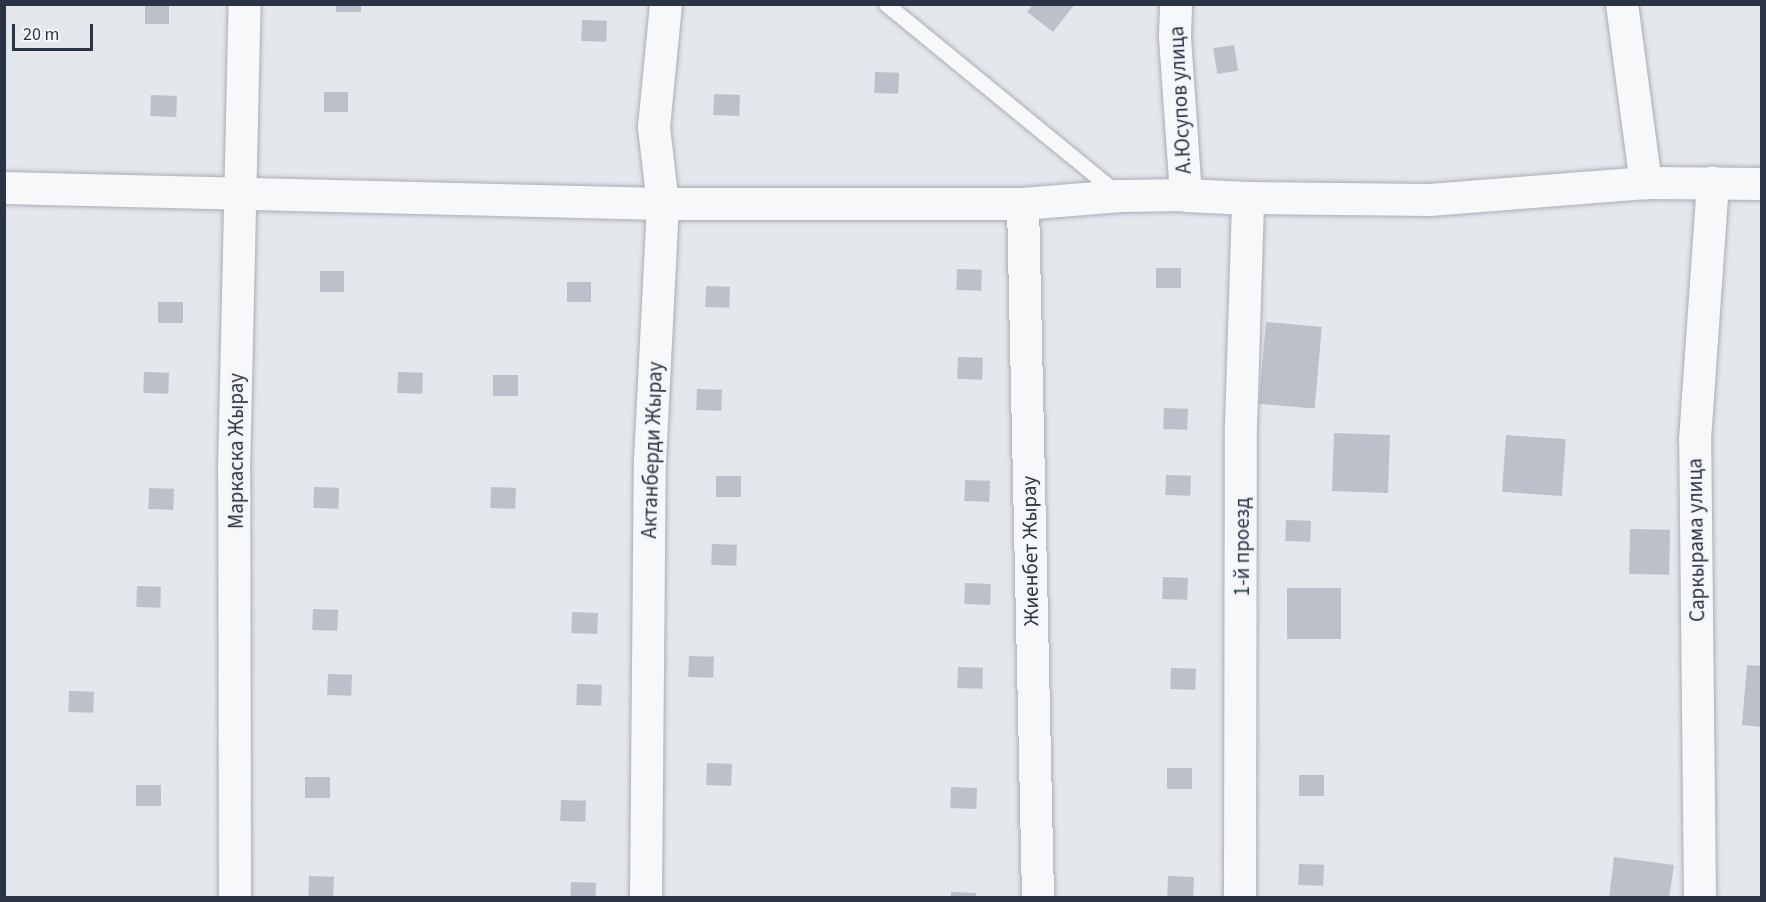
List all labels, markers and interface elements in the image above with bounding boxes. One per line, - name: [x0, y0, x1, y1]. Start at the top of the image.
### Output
- scale bar: [15, 12, 96, 50]
- text: 20 m: [23, 22, 59, 47]
- street label: А.Юсупов улица: [1164, 25, 1196, 175]
- street label: Актанберди Жырау: [636, 361, 668, 539]
- street label: Маркаска Жырау: [223, 373, 249, 529]
- street label: Саркырама улица: [1682, 458, 1710, 622]
- street label: Жиенбет Жырау: [1016, 476, 1044, 626]
- street label: 1-й проезд: [1229, 498, 1255, 596]

